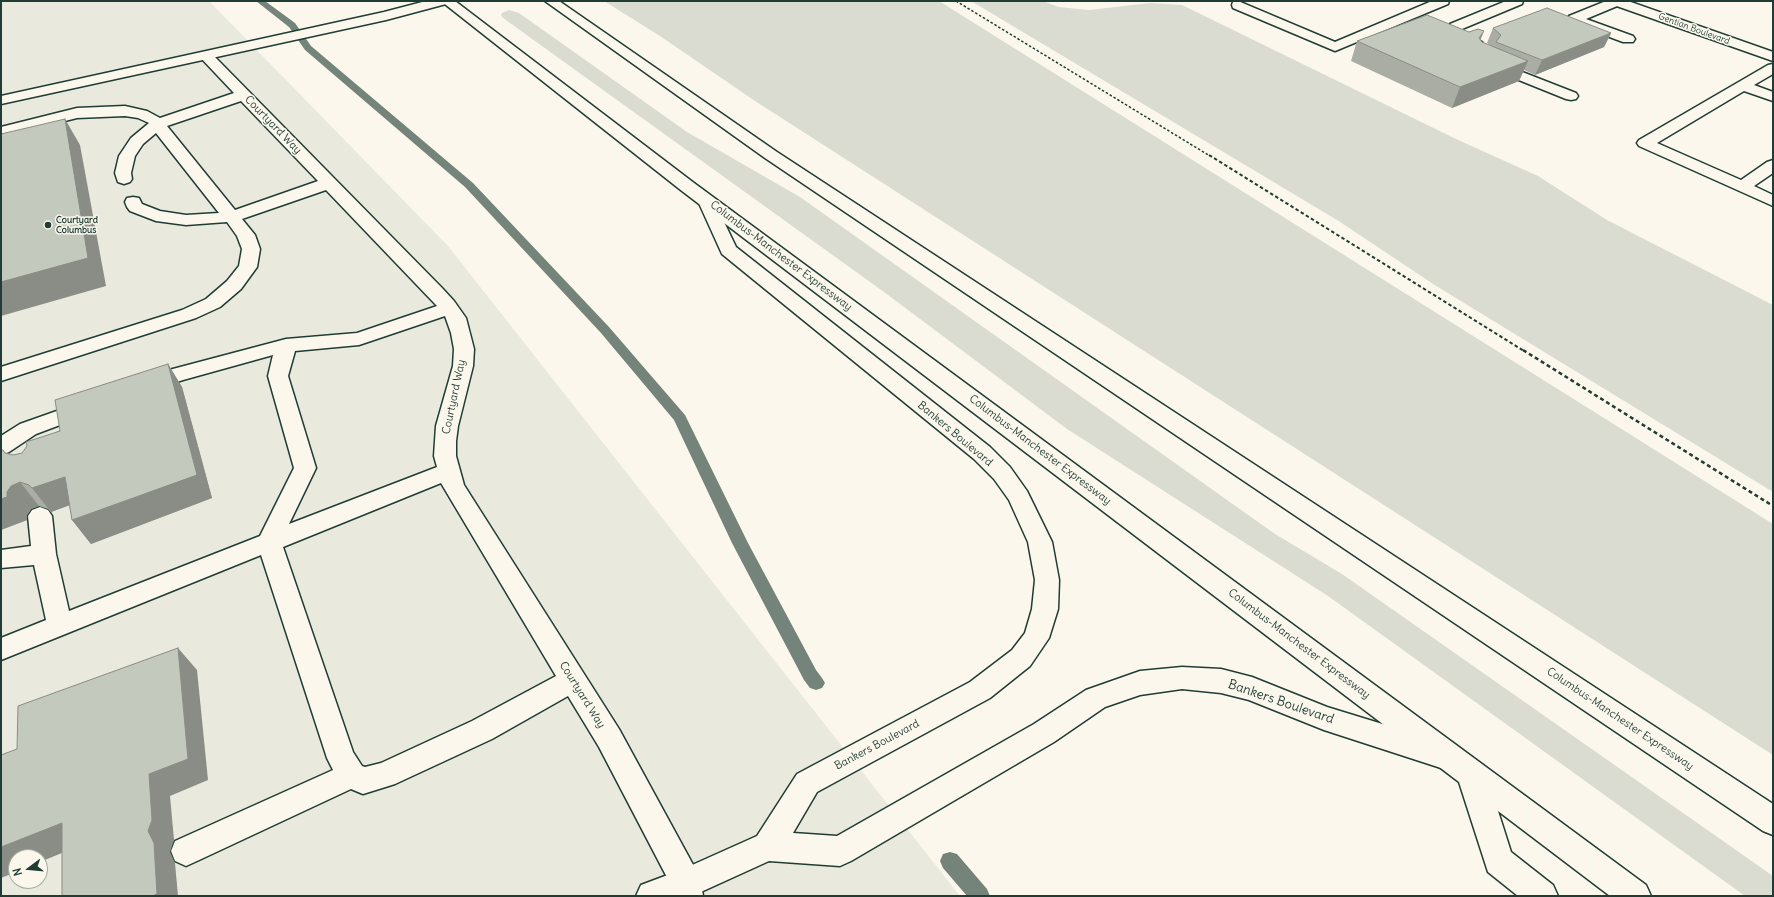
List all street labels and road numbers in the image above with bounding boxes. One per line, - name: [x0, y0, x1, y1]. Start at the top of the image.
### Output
- street label: Gentian Boulevard: [1657, 11, 1731, 47]
- street label: Courtyard Way: [242, 93, 304, 157]
- street label: Columbus-Manchester Expressway: [707, 198, 855, 314]
- street label: Courtyard Way: [440, 358, 468, 436]
- street label: Columbus-Manchester Expressway: [966, 392, 1114, 508]
- street label: Bankers Boulevard: [915, 399, 995, 469]
- street label: Columbus-Manchester Expressway: [1225, 586, 1373, 702]
- street label: Courtyard Way: [556, 659, 608, 731]
- street label: Columbus-Manchester Expressway: [1544, 665, 1696, 773]
- street label: Bankers Boulevard: [1226, 677, 1336, 727]
- street label: Bankers Boulevard: [832, 717, 922, 773]

